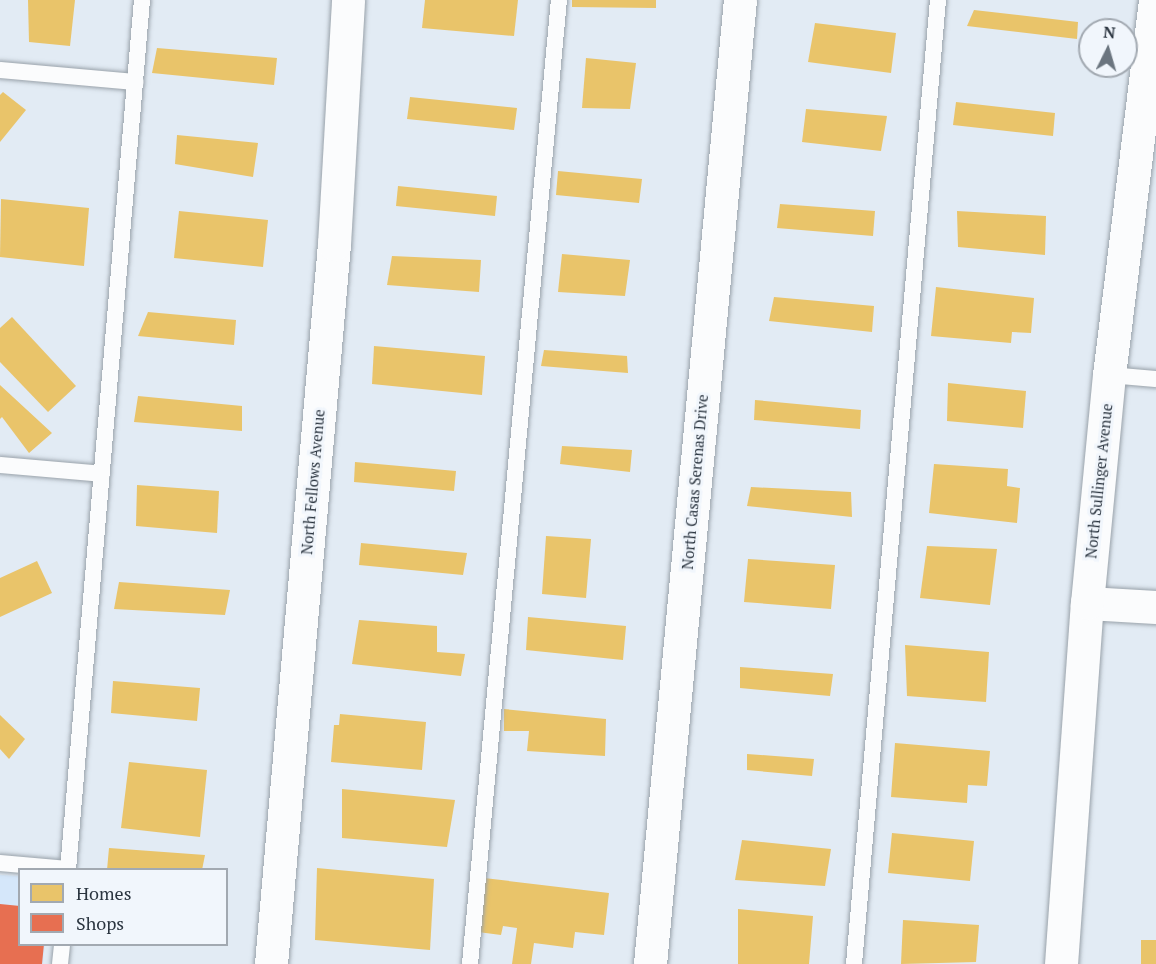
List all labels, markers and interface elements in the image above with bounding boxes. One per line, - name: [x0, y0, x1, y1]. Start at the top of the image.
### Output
- north arrow: [1078, 18, 1138, 78]
- text: N: [1102, 21, 1116, 44]
- street label: North Casas Serenas Drive: [678, 394, 712, 570]
- street label: North Sullinger Avenue: [1082, 402, 1116, 560]
- street label: North Fellows Avenue: [298, 408, 328, 556]
- legend: [18, 868, 228, 946]
- text: Homes: [76, 881, 131, 905]
- text: Shops: [76, 911, 124, 935]

